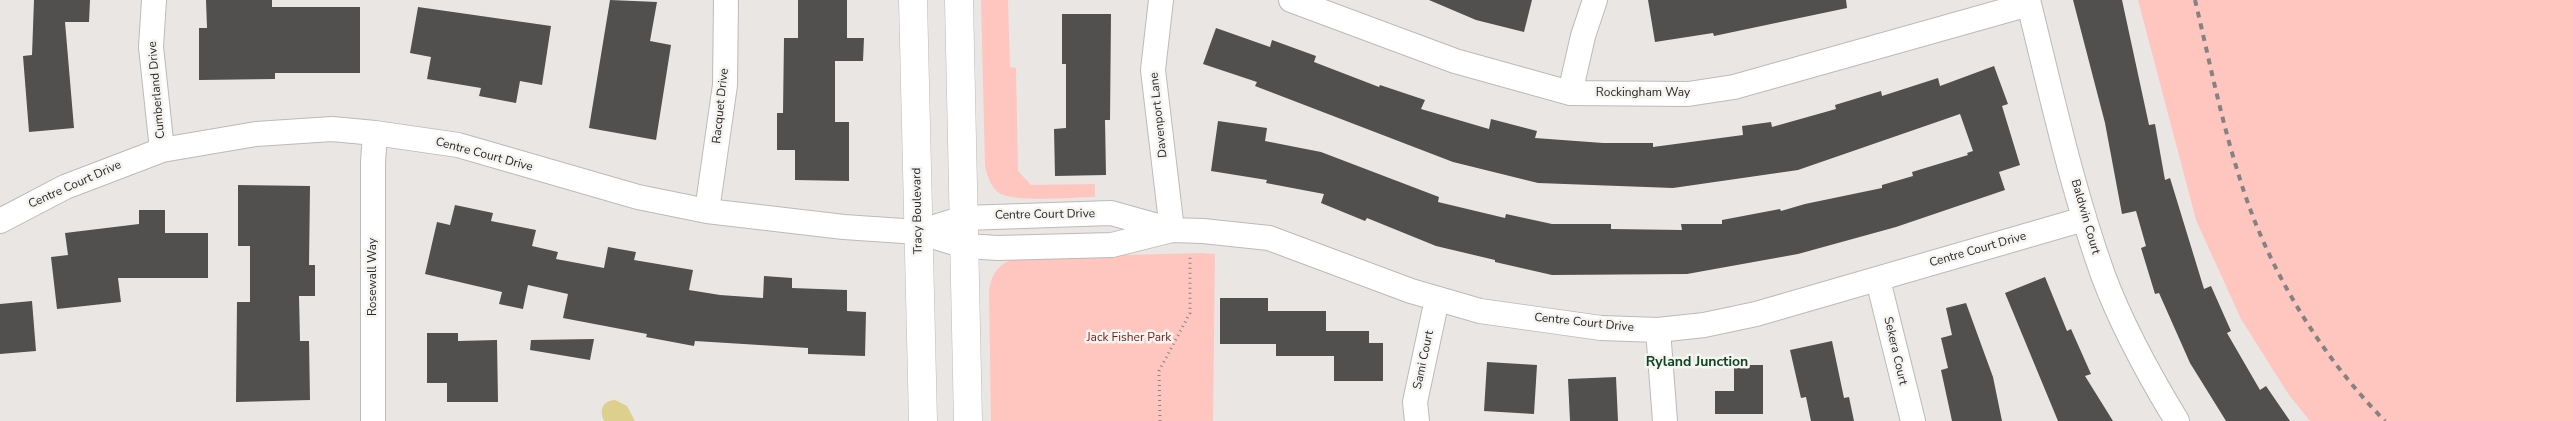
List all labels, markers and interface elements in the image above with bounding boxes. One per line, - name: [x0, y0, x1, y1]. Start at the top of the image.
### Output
- street label: Cumberland Drive: [146, 41, 168, 139]
- street label: Racquet Drive: [710, 68, 732, 144]
- street label: Davenport Lane: [1147, 71, 1171, 159]
- street label: Rockingham Way: [1596, 86, 1690, 100]
- street label: Centre Court Drive: [434, 135, 534, 175]
- street label: Centre Court Drive: [26, 158, 124, 212]
- street label: Tracy Boulevard: [910, 168, 926, 254]
- street label: Baldwin Court: [2067, 178, 2103, 256]
- street label: Centre Court Drive: [995, 207, 1095, 223]
- street label: Centre Court Drive: [1928, 229, 2028, 271]
- street label: Rosewall Way: [366, 238, 380, 316]
- street label: Centre Court Drive: [1533, 311, 1635, 335]
- street label: Sekera Court: [1880, 315, 1910, 387]
- street label: Sami Court: [1411, 329, 1437, 391]
- park label: Jack Fisher Park: [1087, 331, 1171, 345]
- district label: Ryland Junction: [1646, 355, 1748, 371]

